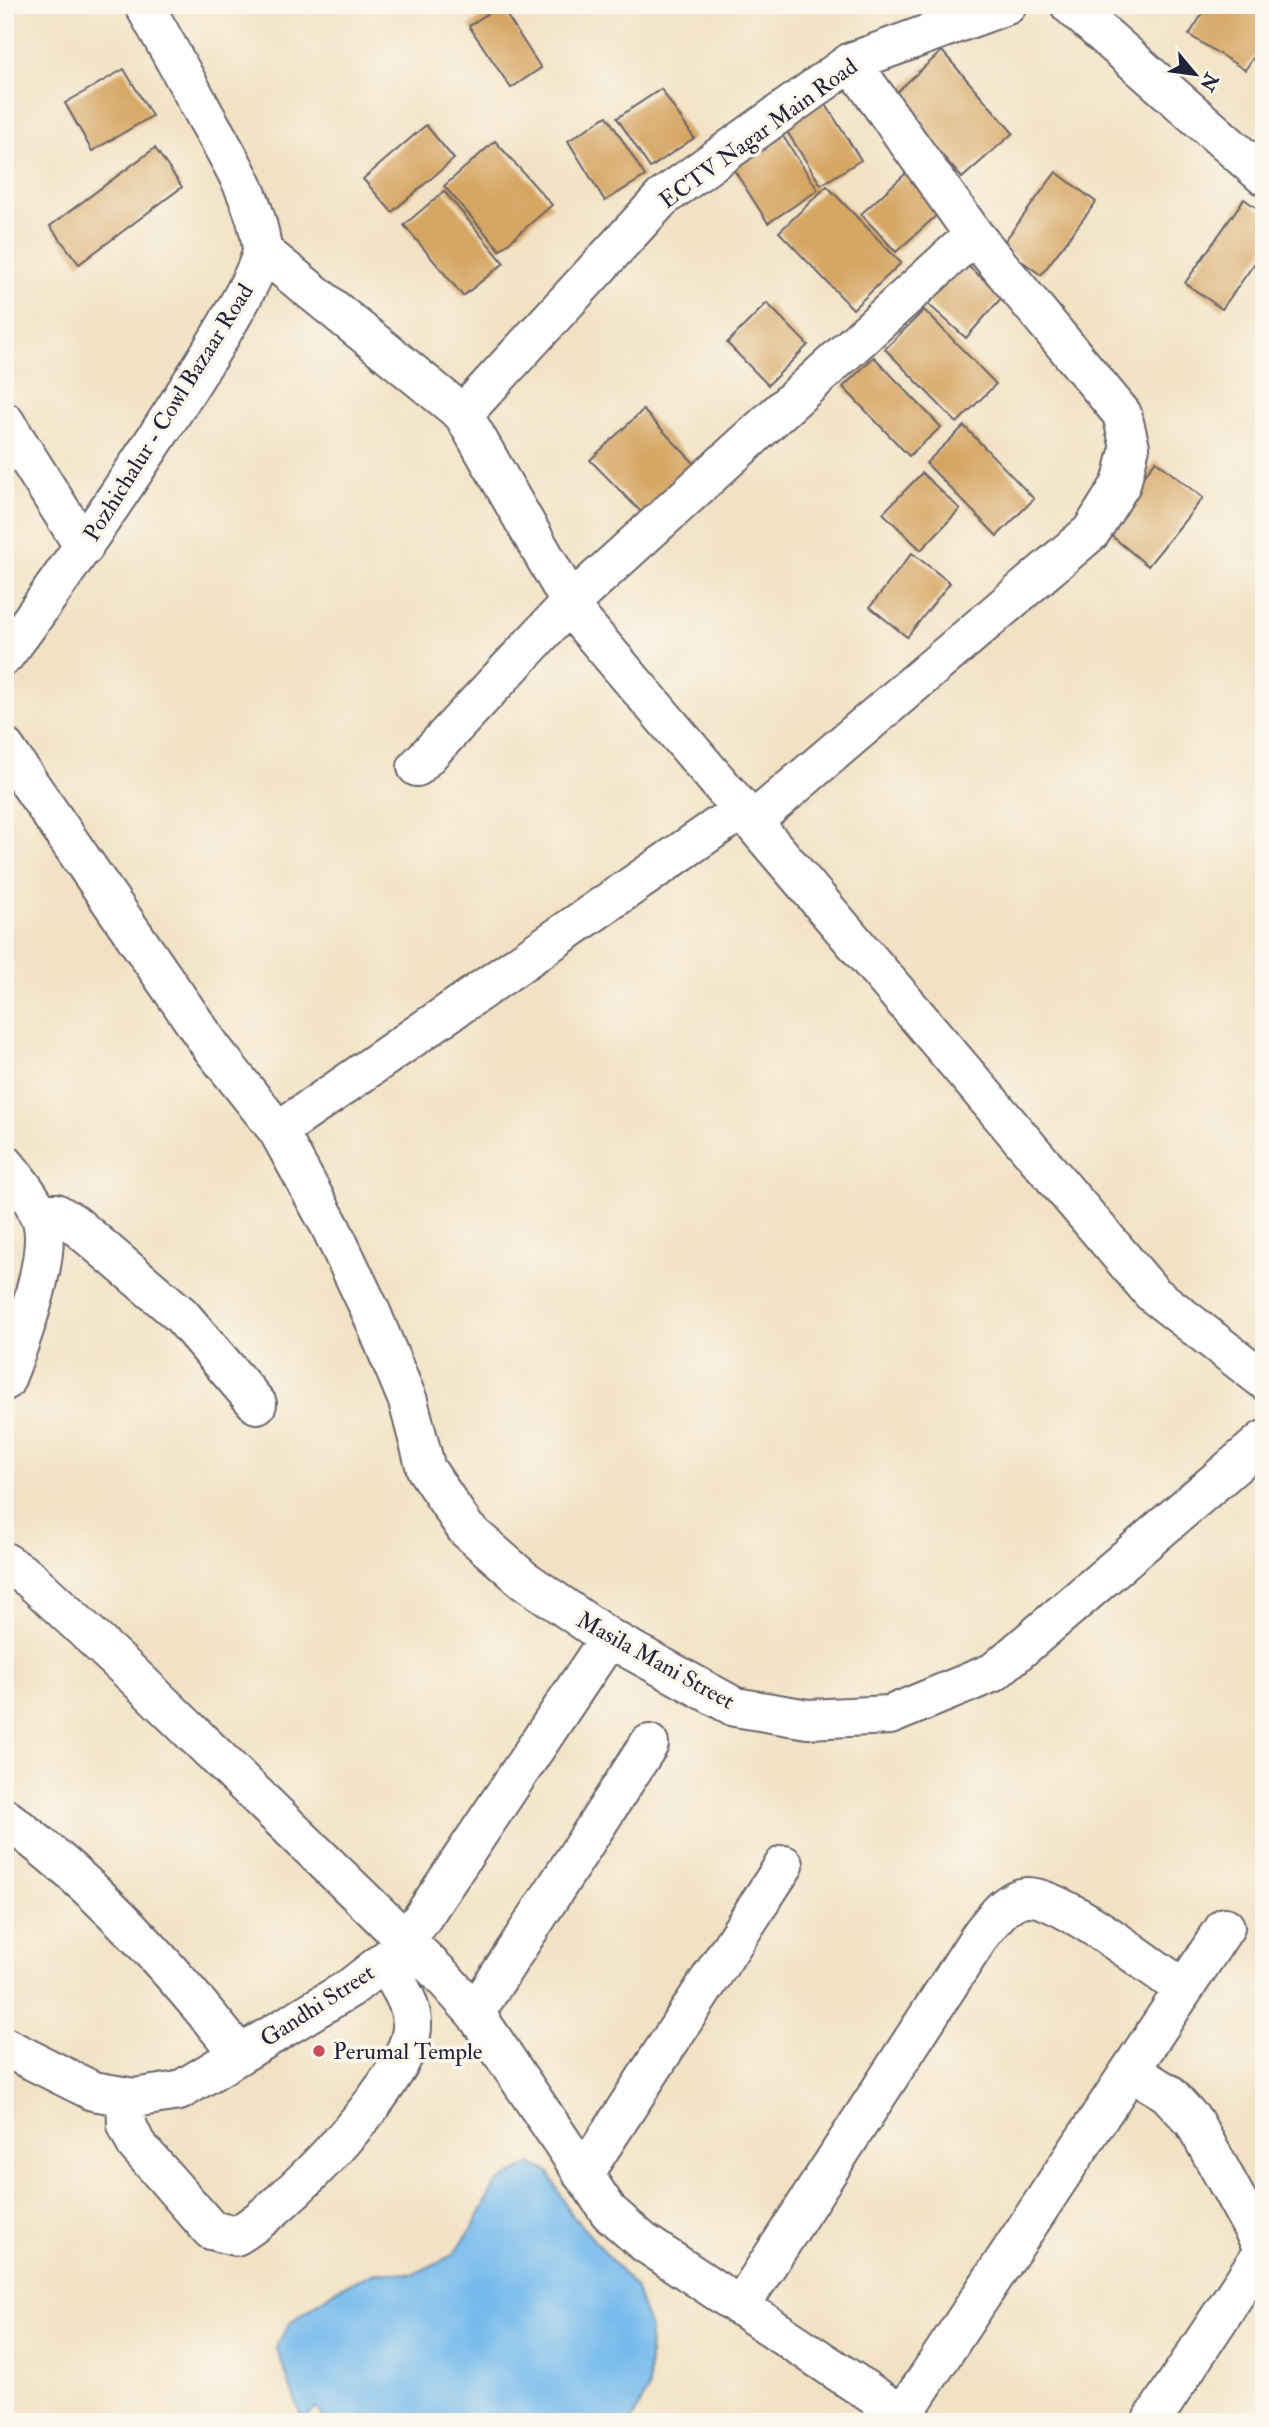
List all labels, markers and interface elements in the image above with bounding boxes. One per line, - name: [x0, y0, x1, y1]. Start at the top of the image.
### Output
- north arrow: [1160, 38, 1230, 108]
- street label: ECTV Nagar Main Road: [654, 52, 863, 215]
- text: N: [1194, 68, 1224, 96]
- street label: Pozhichalur - Cowl Bazaar Road: [77, 278, 260, 546]
- street label: Masila Mani Street: [572, 1605, 740, 1716]
- street label: Gandhi Street: [255, 1958, 380, 2053]
- place label: Perumal Temple: [333, 2037, 483, 2067]
- marker: Perumal Temple: [311, 2043, 327, 2059]

